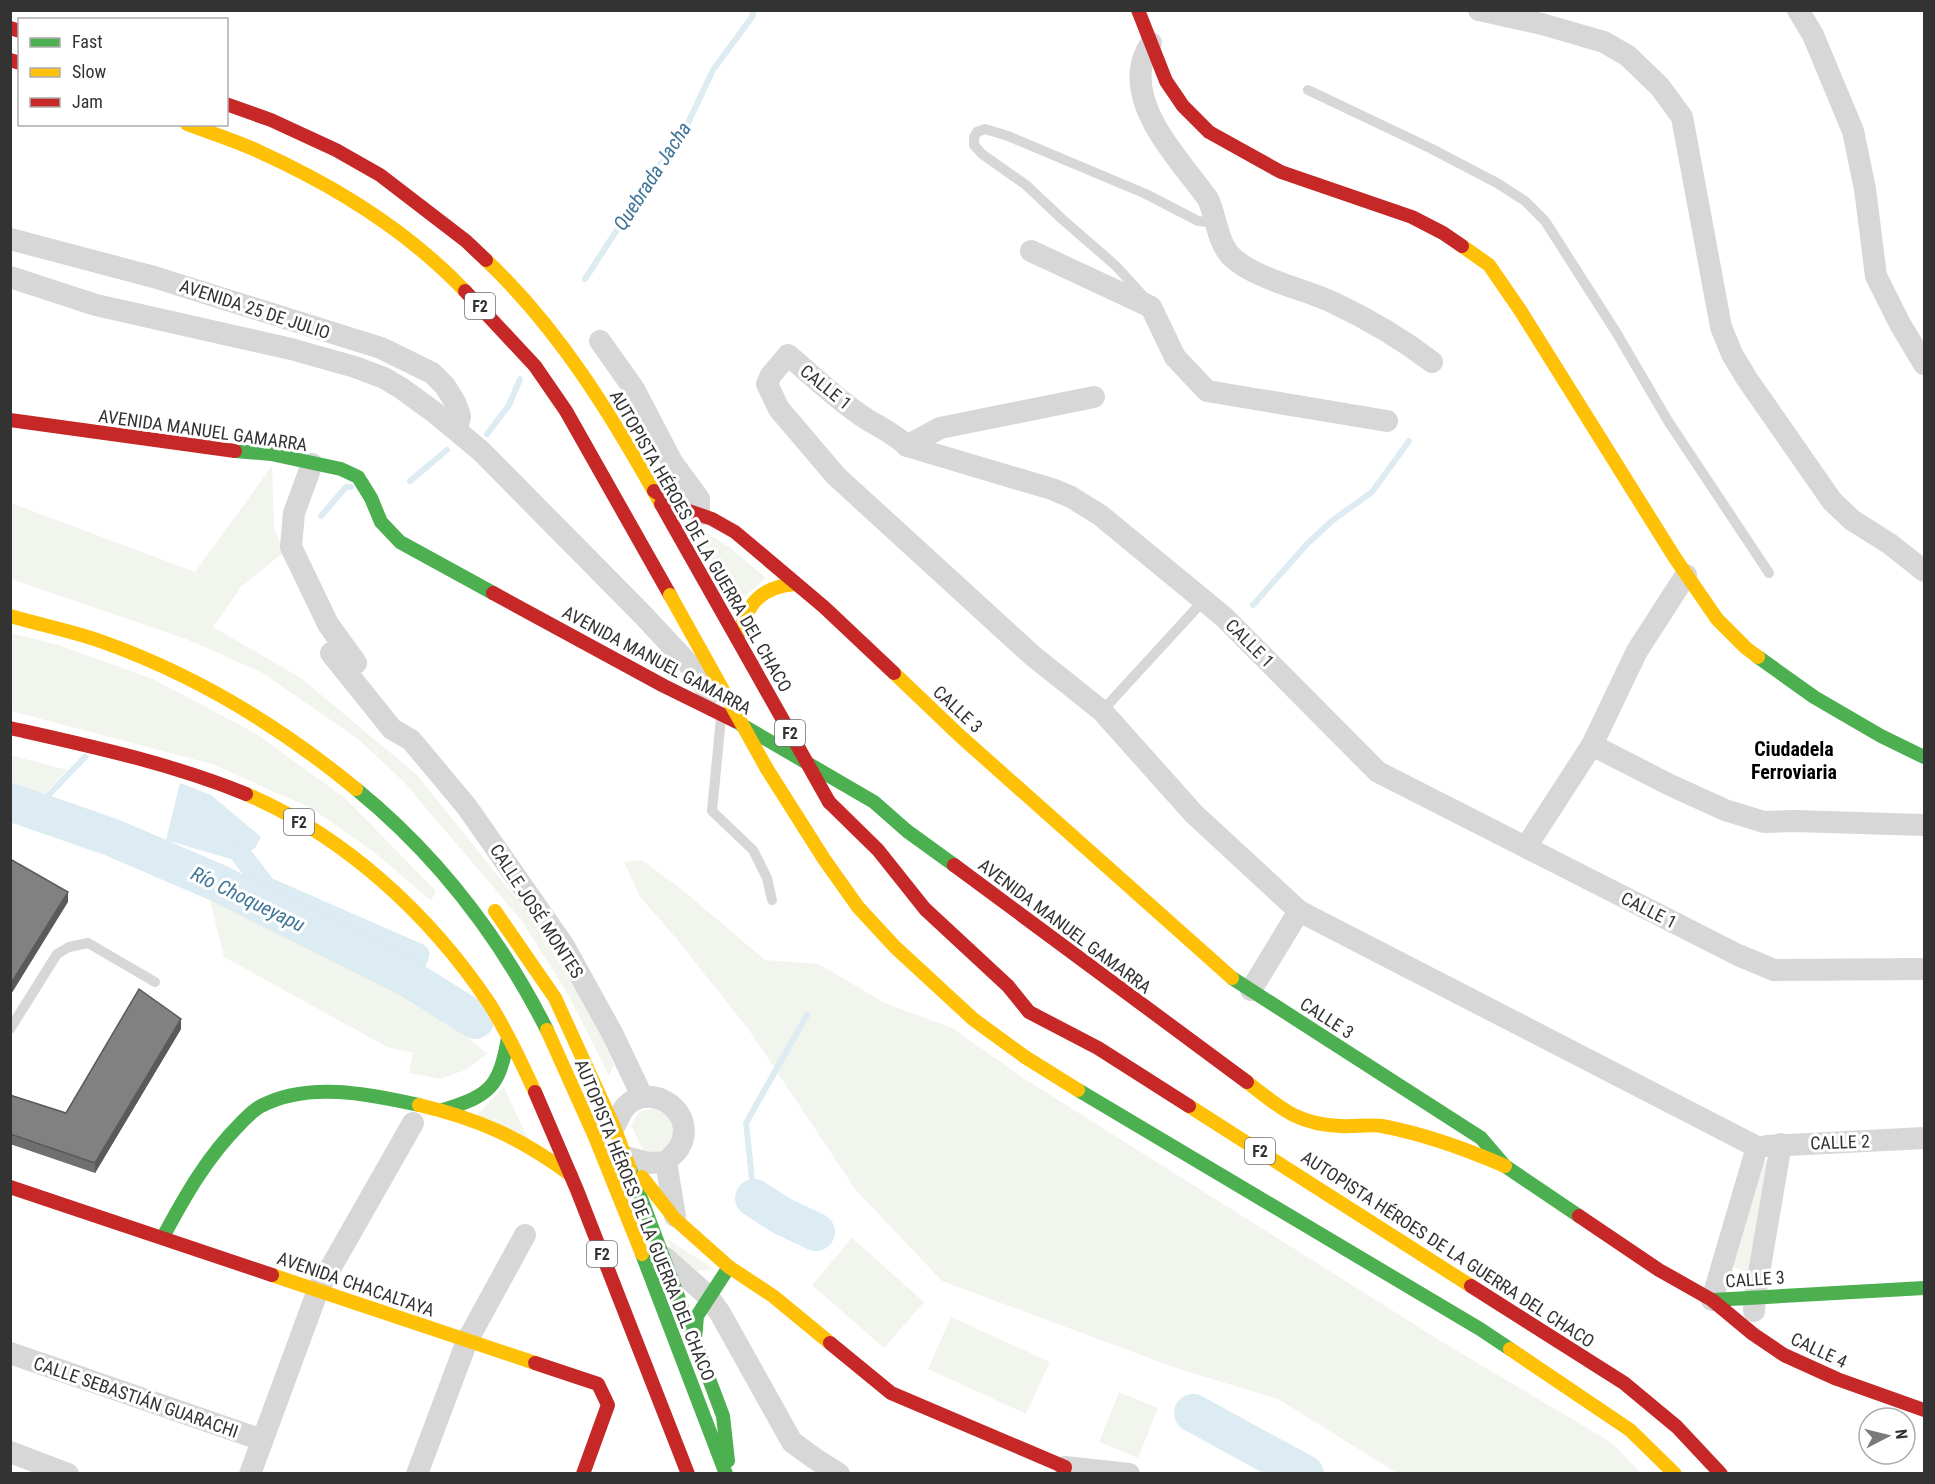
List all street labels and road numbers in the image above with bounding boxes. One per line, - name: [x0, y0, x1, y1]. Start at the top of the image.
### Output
- street label: AVENIDA 25 DE JULIO: [177, 275, 333, 343]
- road number: F2: [465, 293, 495, 319]
- street label: CALLE 1: [796, 360, 856, 414]
- street label: AUTOPISTA HÉROES DE LA GUERRA DEL CHACO: [606, 386, 796, 696]
- street label: AVENIDA MANUEL GAMARRA: [97, 405, 309, 455]
- street label: AVENIDA MANUEL GAMARRA: [559, 601, 755, 719]
- street label: CALLE 1: [1221, 614, 1279, 672]
- street label: CALLE 3: [929, 681, 987, 737]
- road number: F2: [775, 720, 805, 746]
- road number: F2: [284, 809, 314, 835]
- street label: CALLE JOSÉ MONTES: [486, 840, 588, 982]
- street label: AVENIDA MANUEL GAMARRA: [975, 854, 1156, 998]
- street label: CALLE 1: [1618, 887, 1680, 933]
- street label: CALLE 3: [1296, 993, 1358, 1043]
- street label: AUTOPISTA HÉROES DE LA GUERRA DEL CHACO: [571, 1056, 719, 1384]
- street label: CALLE 2: [1810, 1130, 1870, 1154]
- road number: F2: [1245, 1138, 1275, 1164]
- street label: AUTOPISTA HÉROES DE LA GUERRA DEL CHACO: [1298, 1146, 1598, 1352]
- road number: F2: [587, 1241, 617, 1267]
- street label: AVENIDA CHACALTAYA: [275, 1247, 438, 1321]
- street label: CALLE 3: [1725, 1266, 1785, 1292]
- street label: CALLE 4: [1788, 1328, 1851, 1372]
- street label: CALLE SEBASTIÁN GUARACHI: [31, 1352, 241, 1442]

